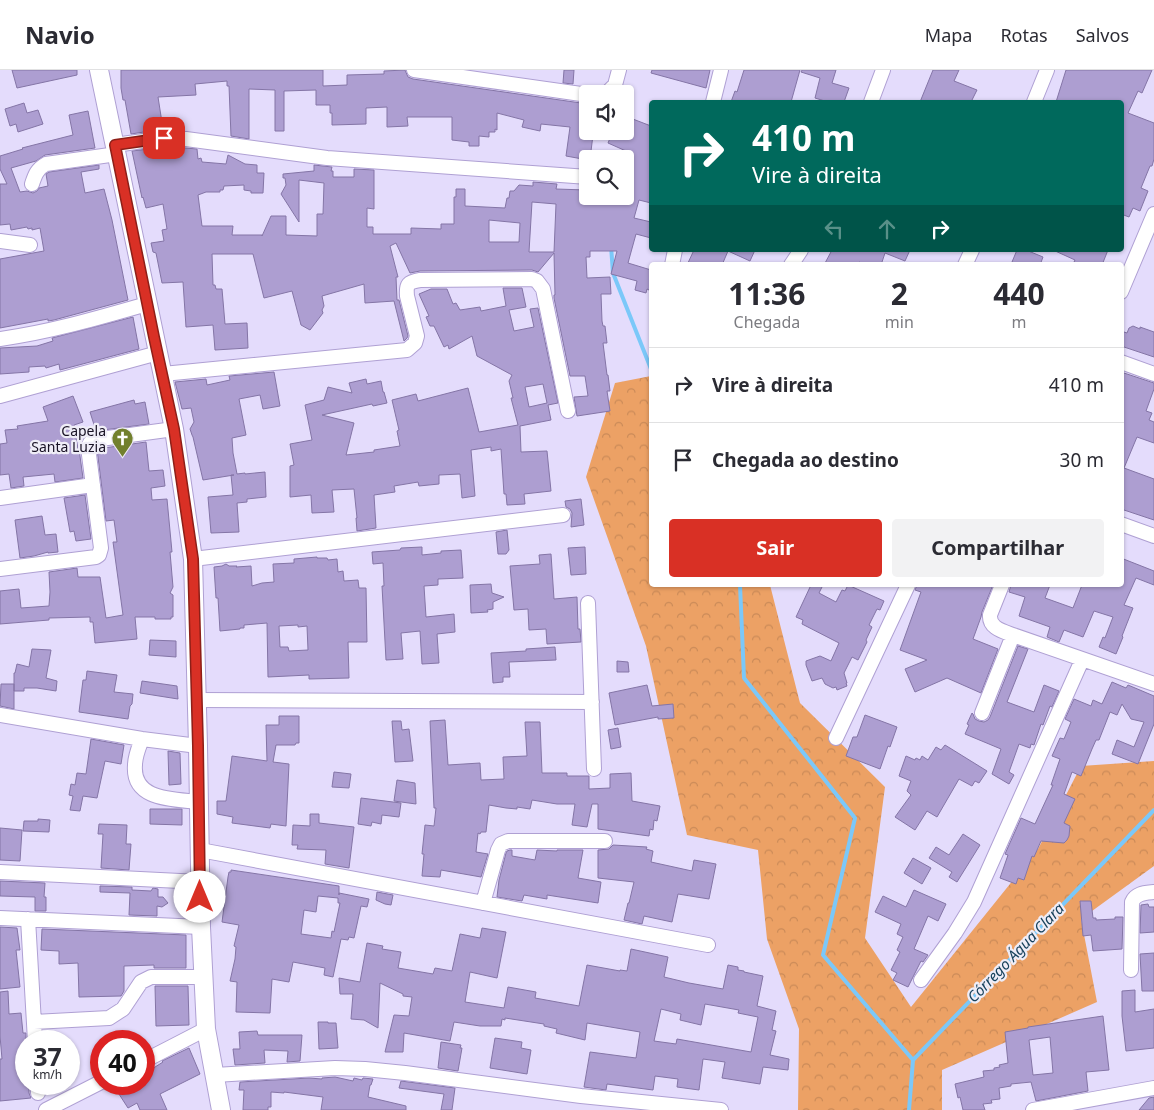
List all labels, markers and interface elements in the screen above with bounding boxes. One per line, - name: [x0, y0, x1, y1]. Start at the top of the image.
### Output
- text: Navio: [25, 18, 95, 51]
- text: Mapa: [925, 23, 972, 47]
- text: Rotas: [1000, 23, 1048, 47]
- text: Salvos: [1076, 23, 1129, 47]
- map controls: [579, 85, 634, 205]
- button: sound: [579, 85, 634, 140]
- text: 410 m: [752, 114, 855, 161]
- pin: [143, 117, 185, 159]
- icon: right: [669, 120, 734, 185]
- icon: arrive: [150, 124, 178, 152]
- button: search: [579, 150, 634, 205]
- text: Vire à direita: [752, 159, 882, 189]
- icon: left: [820, 215, 848, 243]
- icon: ahead: [873, 215, 901, 243]
- icon: right: [926, 215, 954, 243]
- text: 11:36: [728, 273, 805, 314]
- text: 2: [891, 273, 908, 314]
- text: 440: [993, 273, 1045, 314]
- text: Chegada: [734, 311, 800, 333]
- text: min: [885, 311, 914, 333]
- text: m: [1011, 311, 1026, 333]
- icon: right: [669, 371, 697, 399]
- text: Vire à direita: [712, 372, 833, 398]
- text: 410 m: [1049, 372, 1104, 398]
- place label: Capela Santa Luzia: [31, 421, 106, 456]
- church icon: Capela Santa Luzia: [110, 427, 134, 458]
- icon: arrive: [669, 446, 697, 474]
- text: Chegada ao destino: [712, 447, 899, 473]
- text: 30 m: [1060, 447, 1104, 473]
- button: Sair: [669, 519, 882, 577]
- button: Compartilhar: [892, 519, 1104, 577]
- position arrow: [173, 870, 225, 922]
- water label: Córrego Água Clara: [963, 898, 1068, 1006]
- speed limit sign: 40: [90, 1030, 155, 1095]
- text: 37: [33, 1039, 62, 1073]
- text: km/h: [33, 1066, 62, 1083]

